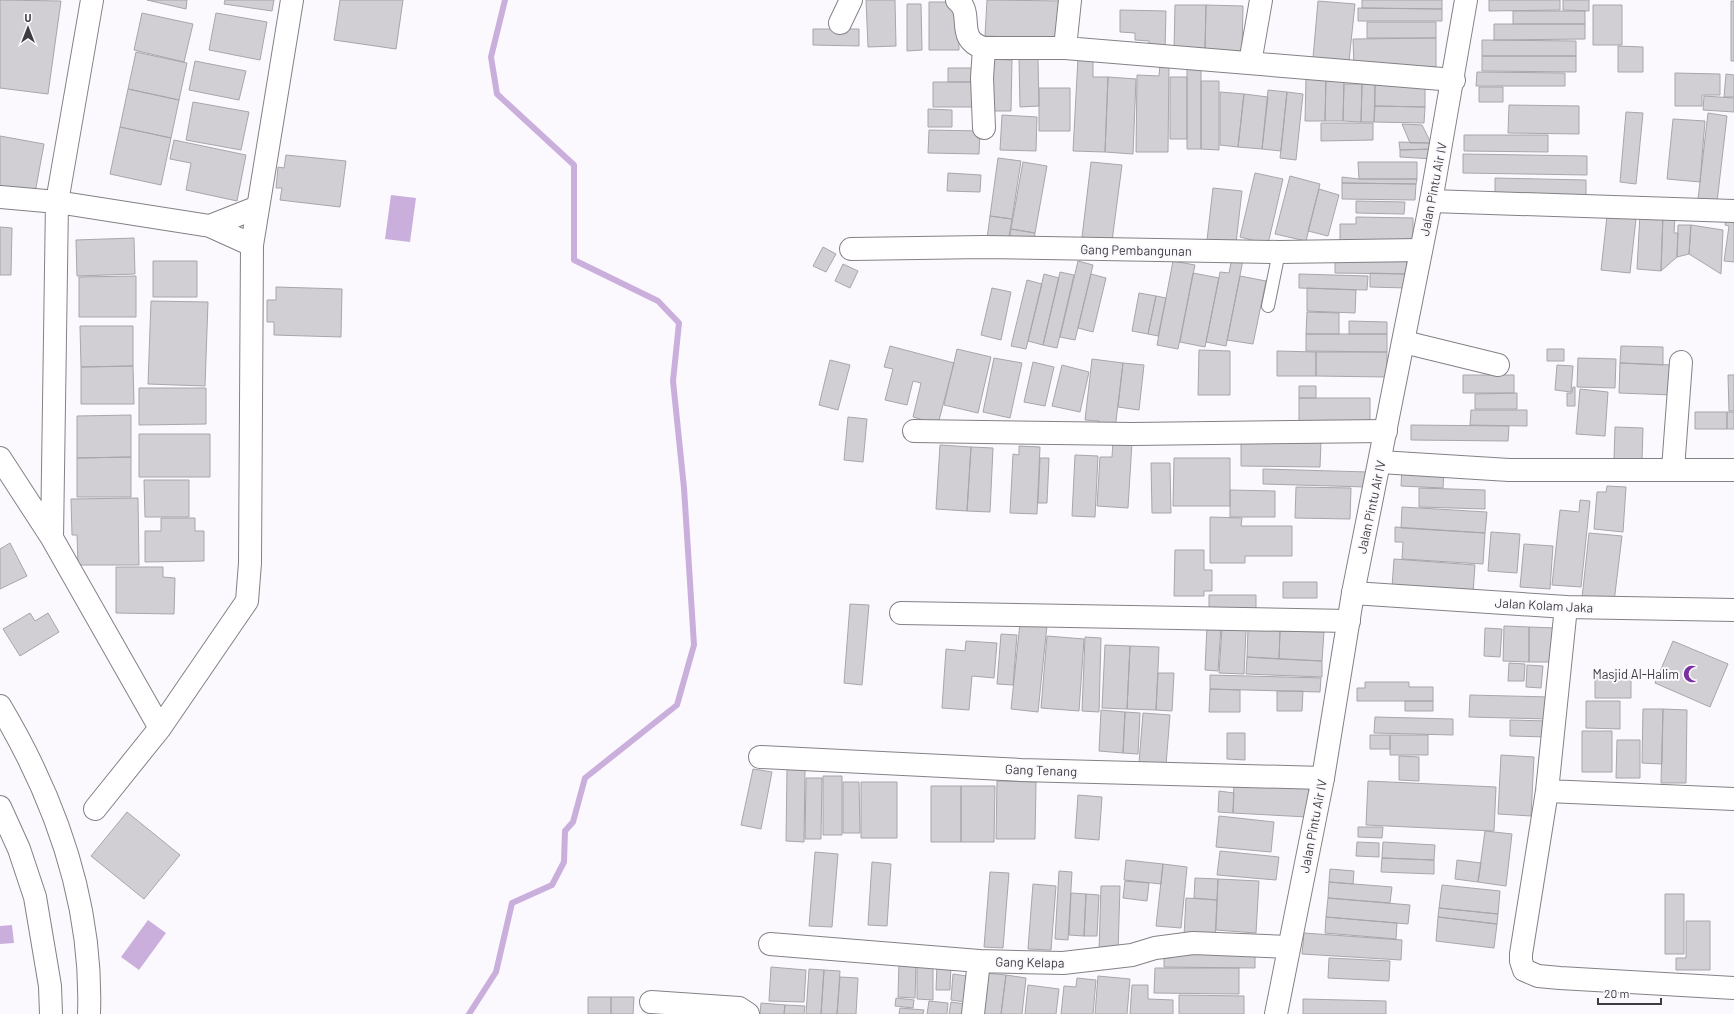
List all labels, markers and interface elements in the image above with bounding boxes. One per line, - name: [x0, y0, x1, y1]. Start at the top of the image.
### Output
- north arrow: [8, 8, 48, 48]
- text: U: [25, 11, 32, 24]
- street label: Jalan Pintu Air IV: [1416, 140, 1450, 237]
- street label: Gang Pembangunan: [1080, 241, 1192, 259]
- street label: Jalan Pintu Air IV: [1353, 458, 1389, 555]
- street label: Jalan Kolam Jaka: [1494, 594, 1594, 616]
- mosque icon: Masjid Al-Halim: [1682, 664, 1702, 684]
- place label: Masjid Al-Halim: [1592, 666, 1679, 682]
- street label: Gang Tenang: [1005, 761, 1077, 779]
- street label: Jalan Pintu Air IV: [1296, 777, 1330, 874]
- street label: Gang Kelapa: [995, 953, 1065, 971]
- scale bar: [1598, 980, 1661, 1006]
- text: 20 m: [1604, 986, 1630, 1000]

